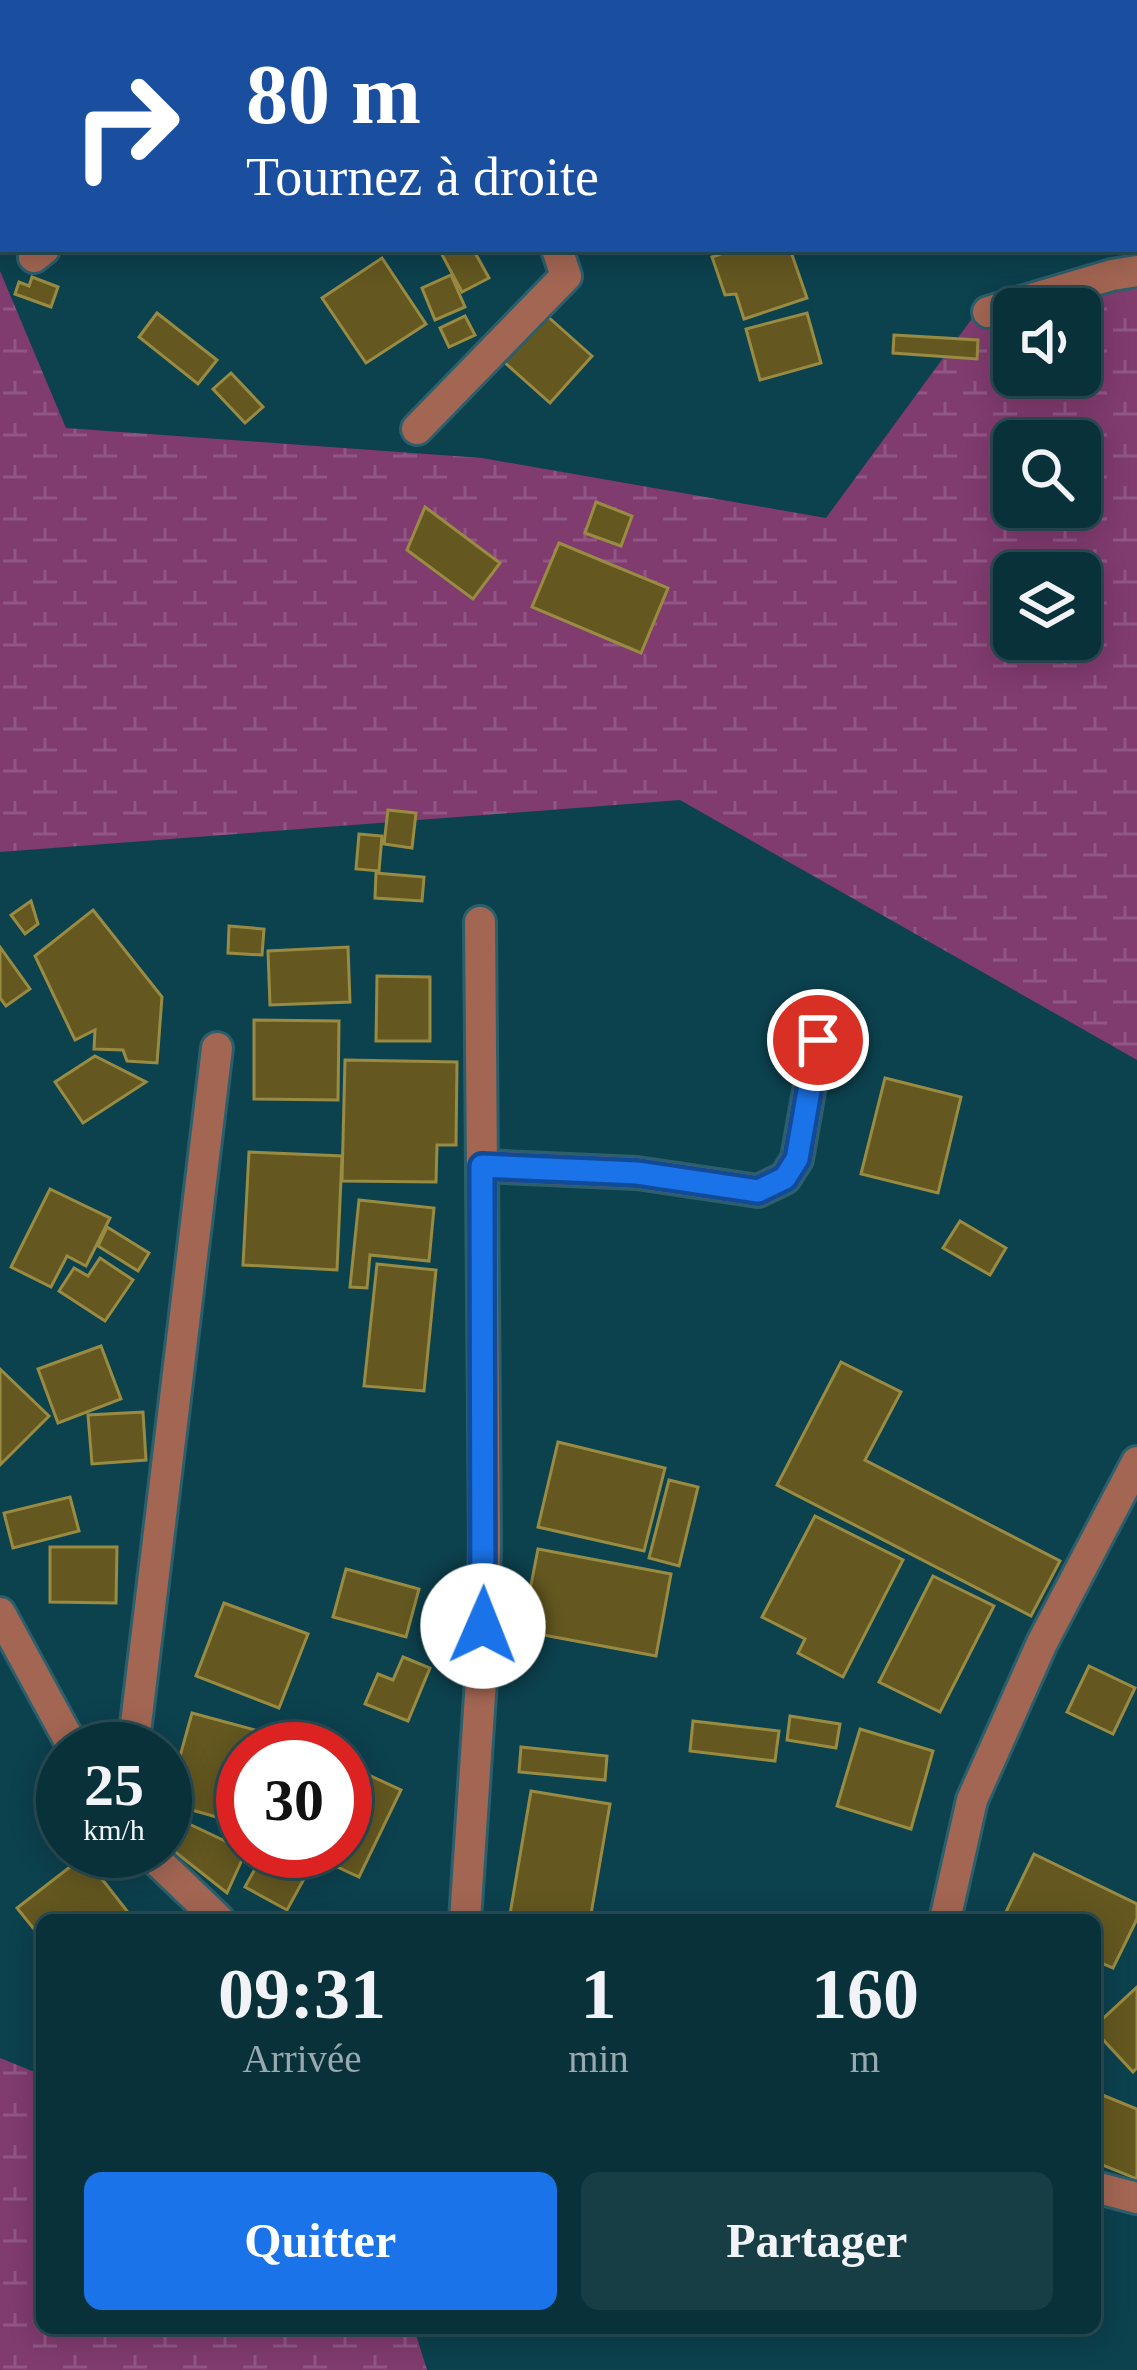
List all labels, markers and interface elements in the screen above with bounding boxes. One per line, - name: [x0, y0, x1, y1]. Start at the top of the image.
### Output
- icon: right: [48, 48, 204, 204]
- text: 80 m: [246, 48, 421, 141]
- text: Tournez à droite: [246, 147, 599, 207]
- map controls: [993, 288, 1101, 660]
- button: sound: [993, 288, 1101, 396]
- button: search: [993, 420, 1101, 528]
- button: layers: [993, 552, 1101, 660]
- pin: [767, 989, 869, 1091]
- icon: arrive: [785, 1007, 851, 1073]
- position arrow: [420, 1563, 546, 1689]
- speed limit sign: 30: [216, 1722, 372, 1878]
- text: 25: [84, 1752, 144, 1818]
- text: km/h: [83, 1813, 145, 1846]
- text: 09:31: [218, 1954, 386, 2034]
- text: 1: [580, 1954, 616, 2034]
- text: 160: [811, 1954, 919, 2034]
- text: Arrivée: [243, 2037, 362, 2080]
- text: min: [568, 2037, 629, 2080]
- text: m: [850, 2037, 880, 2080]
- button: Quitter: [84, 2172, 557, 2310]
- button: Partager: [581, 2172, 1053, 2310]

